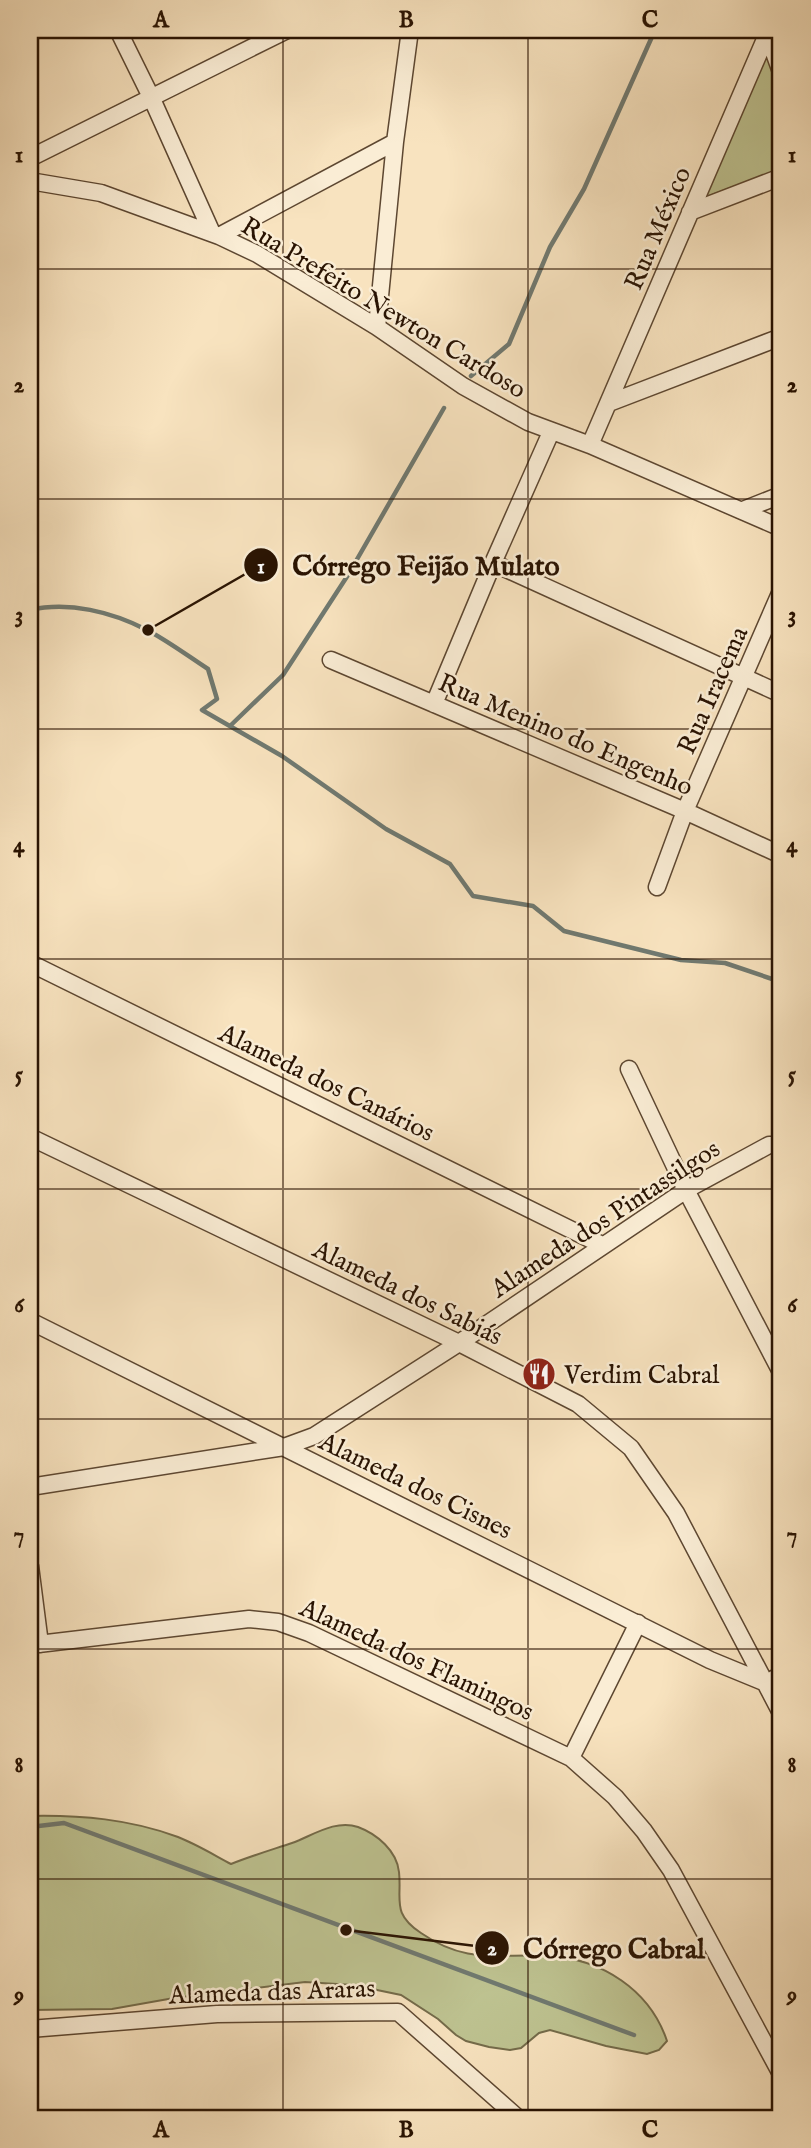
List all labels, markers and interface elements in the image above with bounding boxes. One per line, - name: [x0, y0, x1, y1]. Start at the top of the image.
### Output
- text: A: [152, 6, 170, 35]
- text: B: [398, 6, 414, 35]
- text: C: [642, 6, 659, 35]
- text: 1: [15, 141, 23, 170]
- text: 1: [788, 141, 796, 170]
- street label: Rua México: [618, 162, 699, 295]
- street label: Rua Prefeito Newton Cardoso: [235, 210, 532, 407]
- text: 2: [14, 371, 25, 400]
- text: 2: [787, 371, 798, 400]
- callout: Córrego Feijão Mulato: [243, 541, 574, 590]
- text: Córrego Feijão Mulato: [292, 550, 560, 585]
- text: 1: [257, 554, 265, 581]
- text: 3: [15, 601, 23, 630]
- text: 3: [788, 601, 796, 630]
- street label: Rua Iracema: [671, 621, 756, 760]
- street label: Rua Menino do Engenho: [433, 667, 698, 804]
- text: 4: [13, 831, 25, 860]
- text: 4: [786, 831, 798, 860]
- street label: Alameda dos Canários: [212, 1016, 440, 1150]
- text: 5: [15, 1061, 24, 1090]
- text: 5: [788, 1061, 797, 1090]
- street label: Alameda dos Pintassilgos: [484, 1133, 727, 1306]
- street label: Alameda dos Sabiás: [306, 1233, 508, 1354]
- text: 6: [14, 1291, 25, 1320]
- text: 6: [787, 1291, 798, 1320]
- restaurant icon: Verdim Cabral: [520, 1355, 558, 1393]
- place label: Verdim Cabral: [563, 1359, 720, 1392]
- street label: Alameda dos Cisnes: [312, 1425, 517, 1547]
- text: 7: [14, 1521, 24, 1550]
- text: 7: [787, 1521, 797, 1550]
- street label: Alameda dos Flamingos: [293, 1591, 539, 1729]
- text: 8: [14, 1751, 24, 1780]
- text: 8: [787, 1751, 797, 1780]
- callout: Córrego Cabral: [474, 1924, 719, 1973]
- text: Córrego Cabral: [523, 1933, 706, 1968]
- text: 2: [487, 1936, 497, 1963]
- street label: Alameda das Araras: [167, 1972, 376, 2013]
- text: 9: [13, 1981, 24, 2010]
- text: 9: [786, 1981, 797, 2010]
- text: A: [152, 2116, 170, 2145]
- text: B: [398, 2116, 414, 2145]
- text: C: [642, 2116, 659, 2145]

